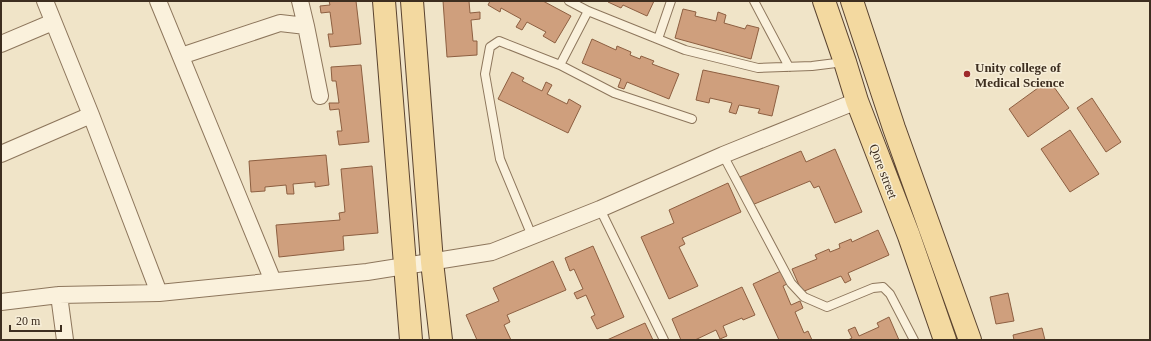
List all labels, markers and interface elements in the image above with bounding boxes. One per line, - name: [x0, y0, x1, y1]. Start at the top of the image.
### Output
- place label: Unity college of Medical Science: [975, 60, 1064, 90]
- marker: Unity college of Medical Science: [962, 69, 972, 79]
- street label: Qore street: [866, 142, 901, 201]
- scale bar: [10, 307, 61, 333]
- text: 20 m: [16, 314, 41, 328]

